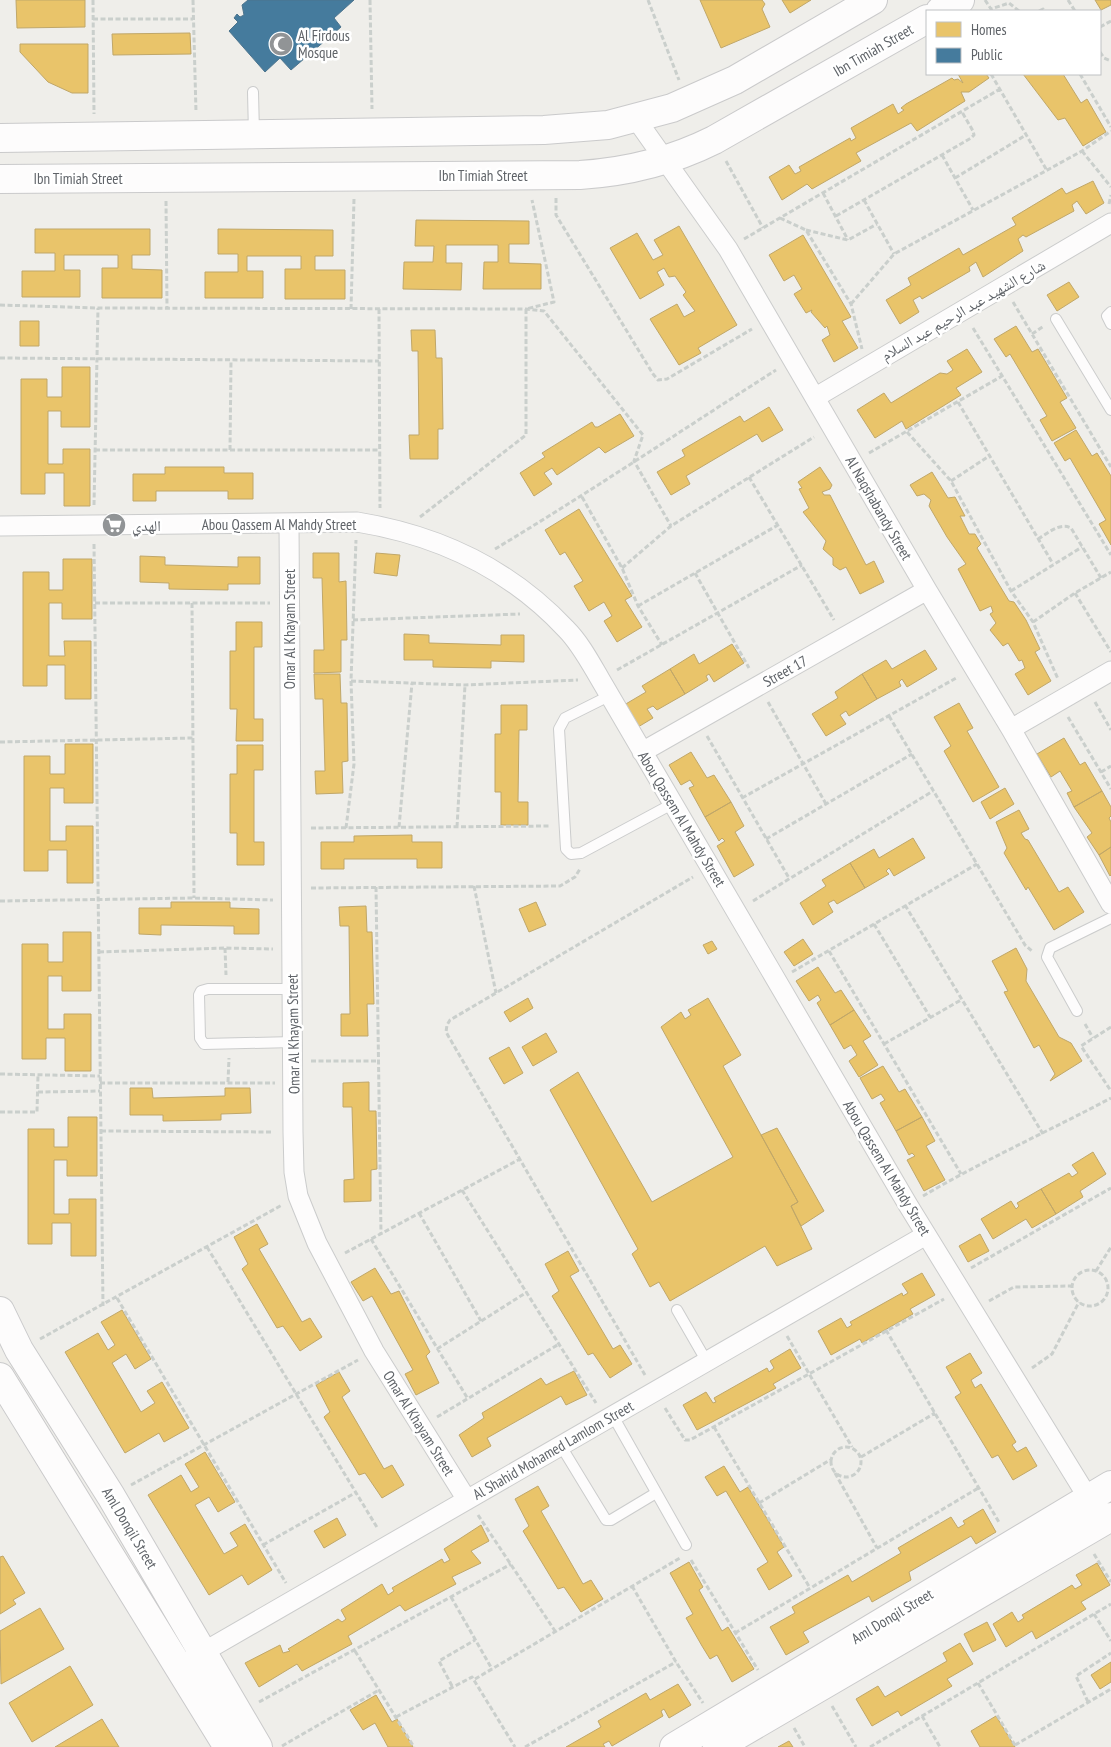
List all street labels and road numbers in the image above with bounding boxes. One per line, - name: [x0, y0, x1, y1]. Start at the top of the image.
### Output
- street label: Ibn Timiah Street: [830, 19, 916, 81]
- street label: Ibn Timiah Street: [438, 166, 528, 185]
- street label: Ibn Timiah Street: [33, 169, 123, 188]
- street label: شارع الشهيد عبد الرحيم عبد السلام: [878, 255, 1049, 366]
- street label: Al Naqshabandy Street: [842, 453, 916, 563]
- street label: Abou Qassem Al Mahdy Street: [202, 515, 356, 534]
- street label: Omar Al Khayam Street: [280, 569, 299, 689]
- street label: Street 17: [760, 651, 810, 691]
- street label: Abou Qassem Al Mahdy Street: [634, 748, 730, 890]
- street label: Omar Al Khayam Street: [282, 974, 304, 1094]
- street label: Abou Qassem Al Mahdy Street: [839, 1097, 935, 1239]
- street label: Omar Al Khayam Street: [379, 1367, 459, 1479]
- street label: Al Shahid Mohamed Lamlom Street: [469, 1396, 637, 1504]
- street label: Aml Donqil Street: [98, 1484, 162, 1572]
- street label: Aml Donqil Street: [848, 1584, 936, 1648]

